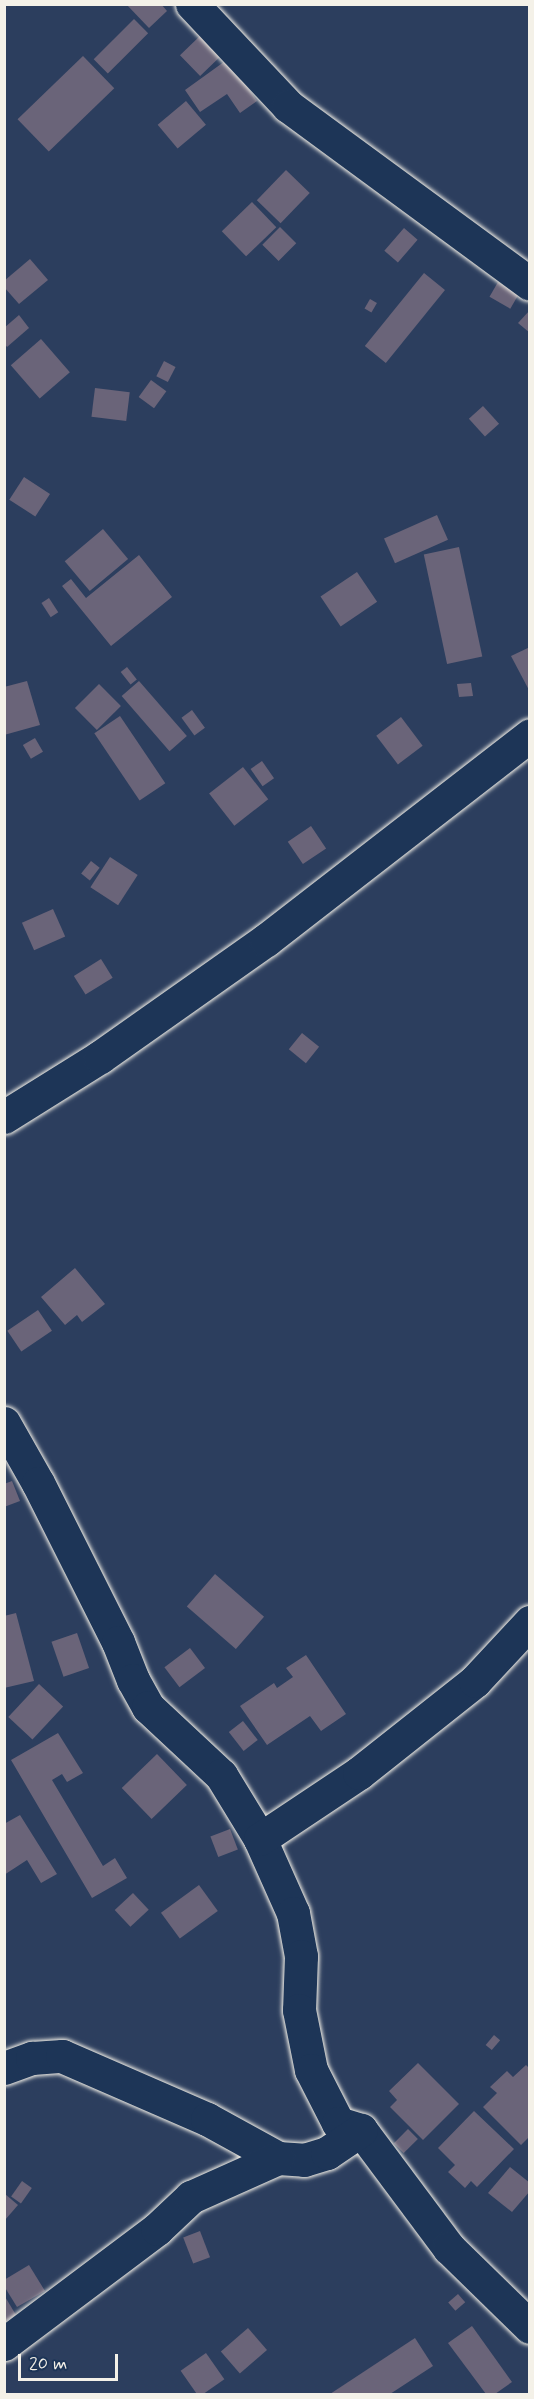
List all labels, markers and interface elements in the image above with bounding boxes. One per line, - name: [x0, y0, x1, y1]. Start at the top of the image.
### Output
- scale bar: [21, 2342, 122, 2380]
- text: 20 m: [29, 2352, 67, 2376]

